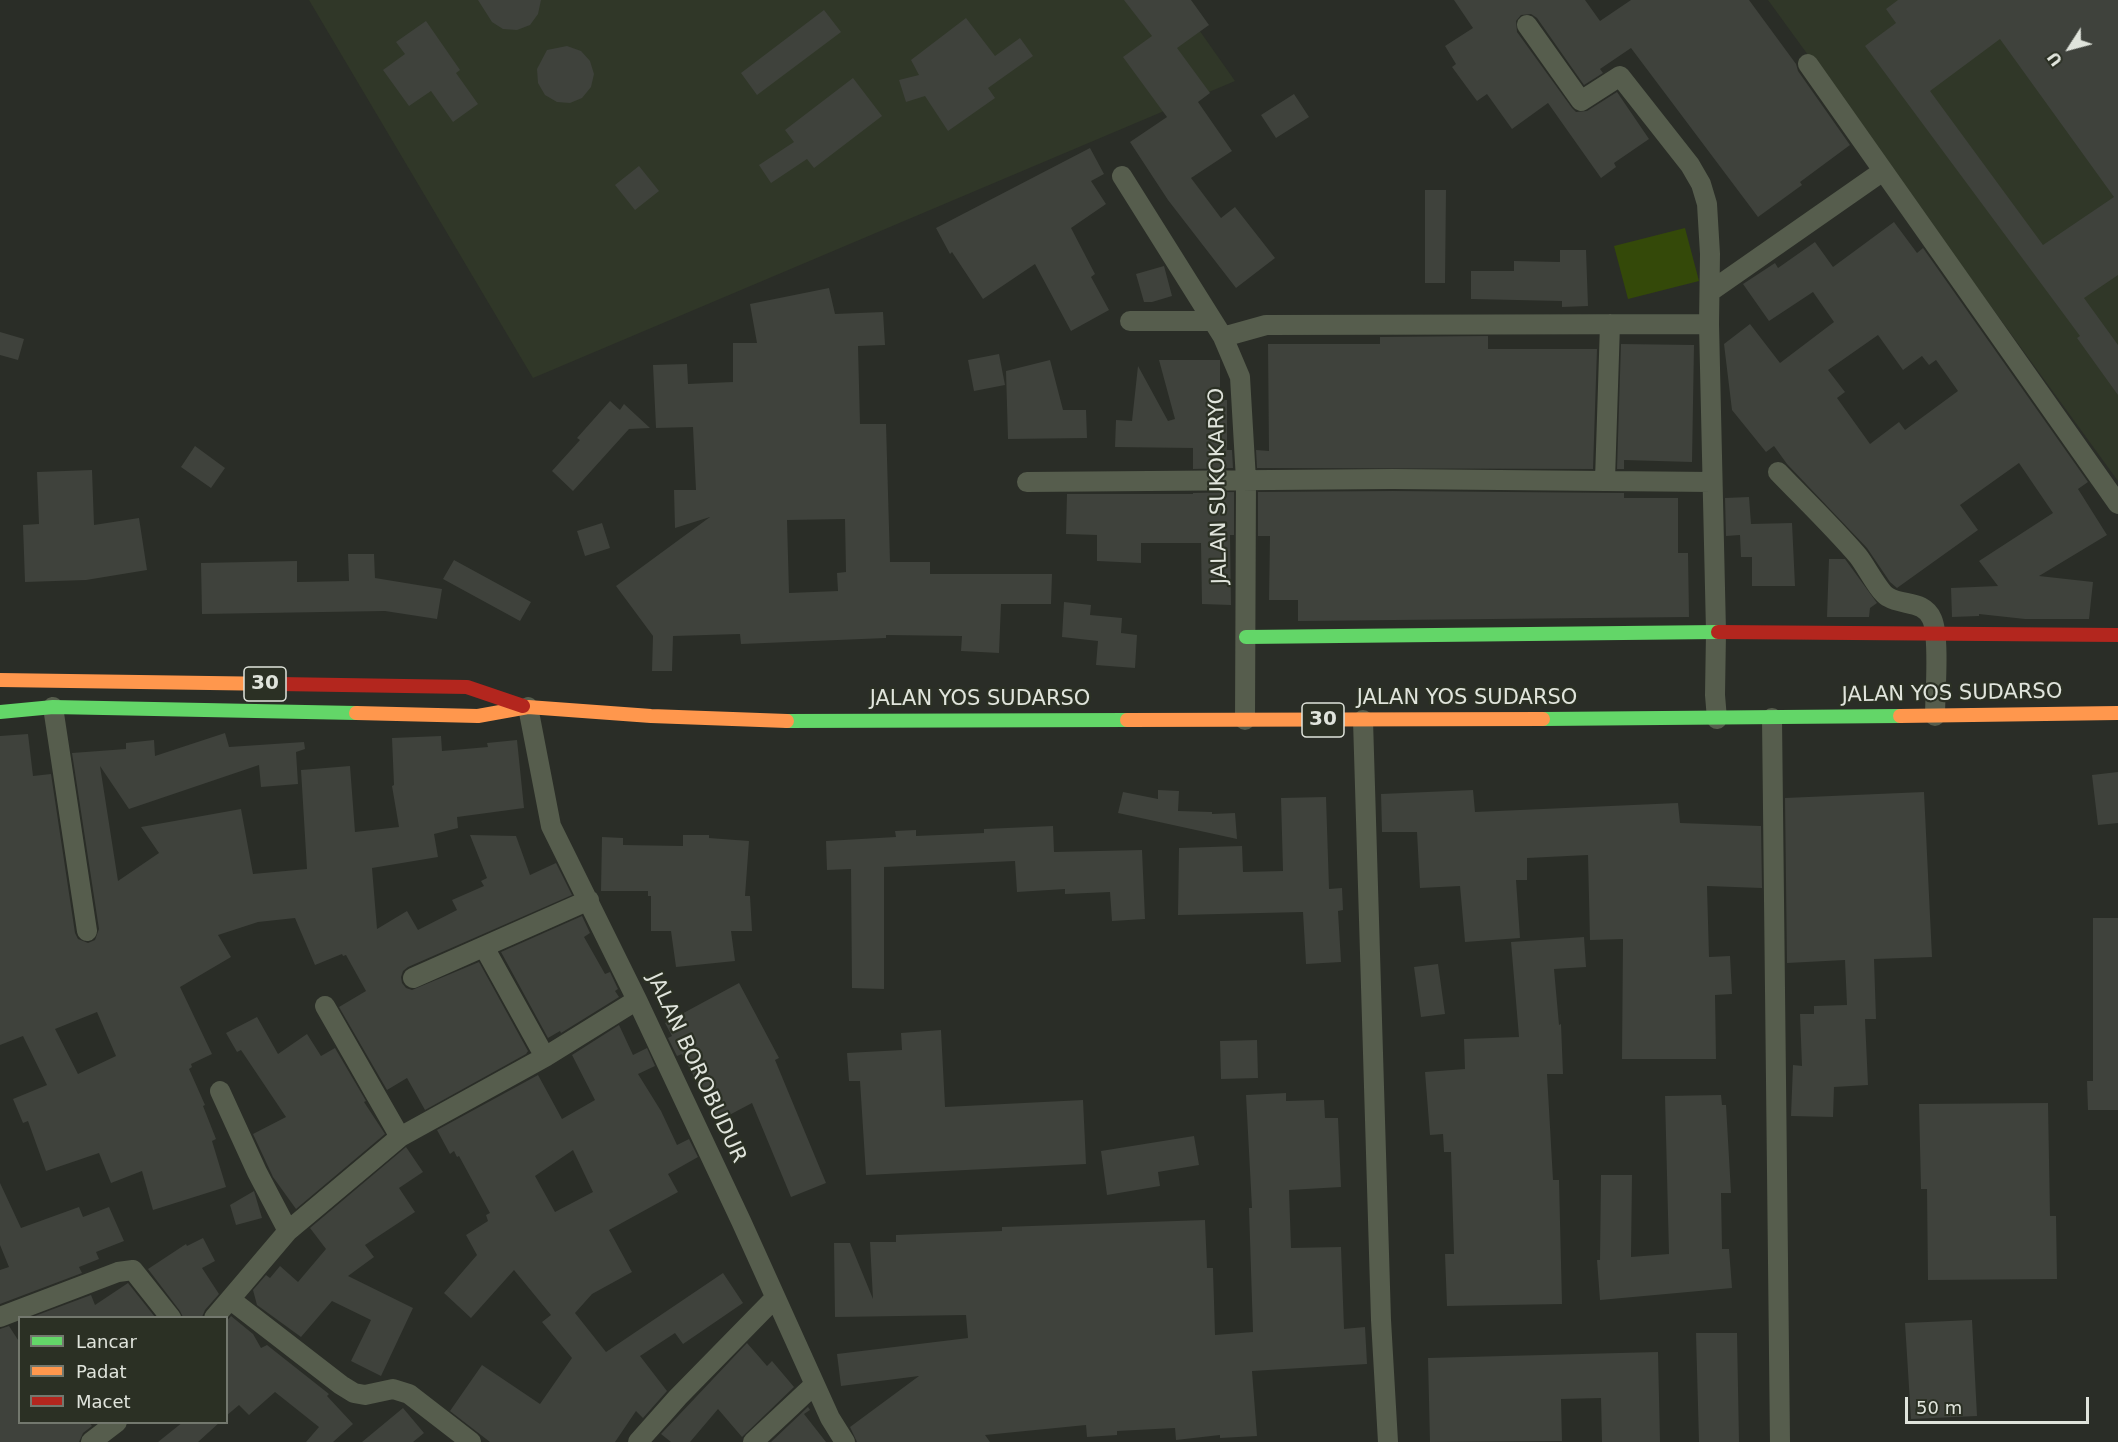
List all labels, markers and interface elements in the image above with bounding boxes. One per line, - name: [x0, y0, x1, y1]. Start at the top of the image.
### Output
- north arrow: [2040, 18, 2100, 78]
- text: U: [2044, 48, 2067, 70]
- street label: JALAN SUKOKARYO: [1205, 388, 1233, 584]
- road number: 30: [244, 667, 286, 701]
- street label: JALAN YOS SUDARSO: [1841, 679, 2063, 709]
- street label: JALAN YOS SUDARSO: [1357, 686, 1577, 712]
- street label: JALAN YOS SUDARSO: [870, 687, 1090, 713]
- road number: 30: [1302, 703, 1344, 737]
- street label: JALAN BOROBUDUR: [641, 969, 751, 1167]
- legend: [18, 1316, 228, 1424]
- text: Lancar: [76, 1331, 137, 1352]
- text: Padat: [76, 1361, 127, 1382]
- scale bar: [1908, 1385, 2092, 1423]
- text: Macet: [76, 1391, 131, 1412]
- text: 50 m: [1916, 1397, 1962, 1418]

